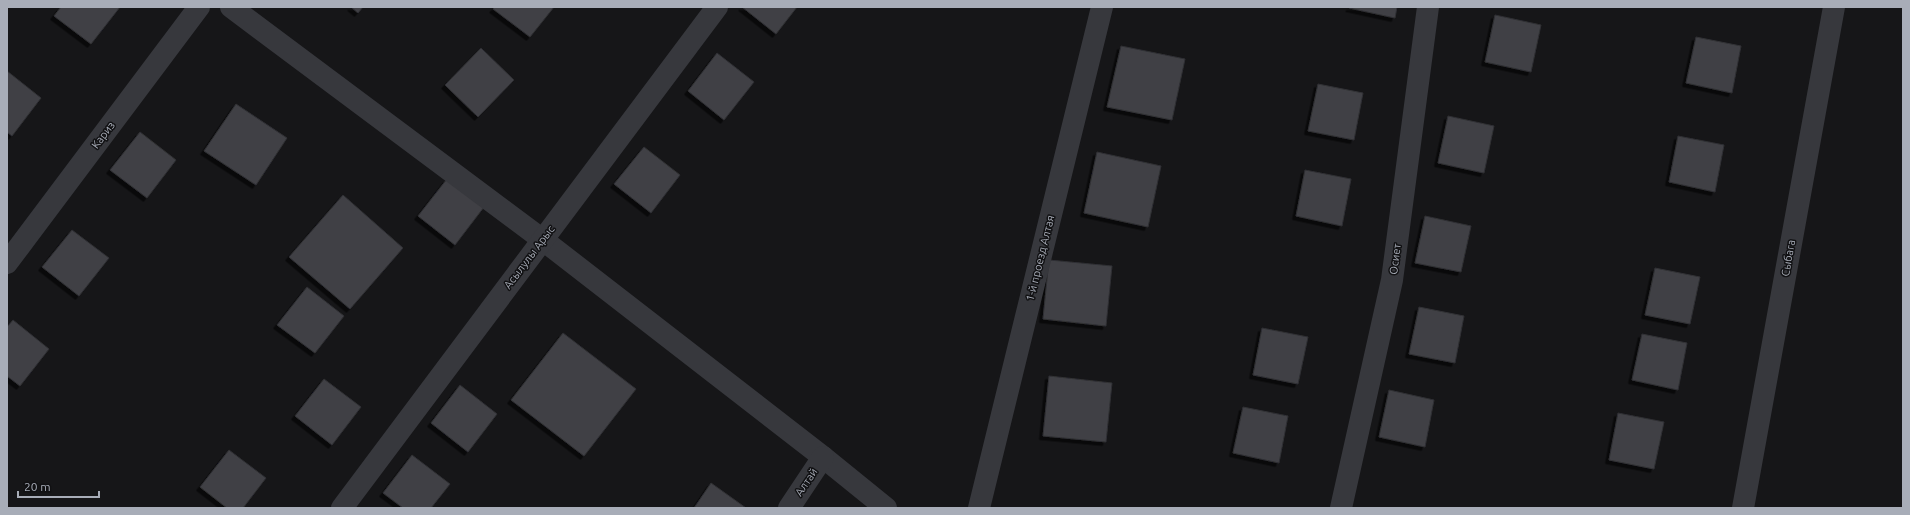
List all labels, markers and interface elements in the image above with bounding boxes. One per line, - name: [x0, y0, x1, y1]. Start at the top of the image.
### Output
- street label: Кариз: [89, 119, 117, 151]
- street label: 1-й проезд Алтая: [1024, 214, 1056, 302]
- street label: Асылулы Арыс: [501, 223, 557, 291]
- street label: Сыбага: [1779, 239, 1797, 277]
- street label: Осиет: [1387, 243, 1403, 275]
- street label: Алтай: [792, 466, 820, 498]
- scale bar: [18, 473, 99, 499]
- text: 20 m: [24, 480, 51, 493]

